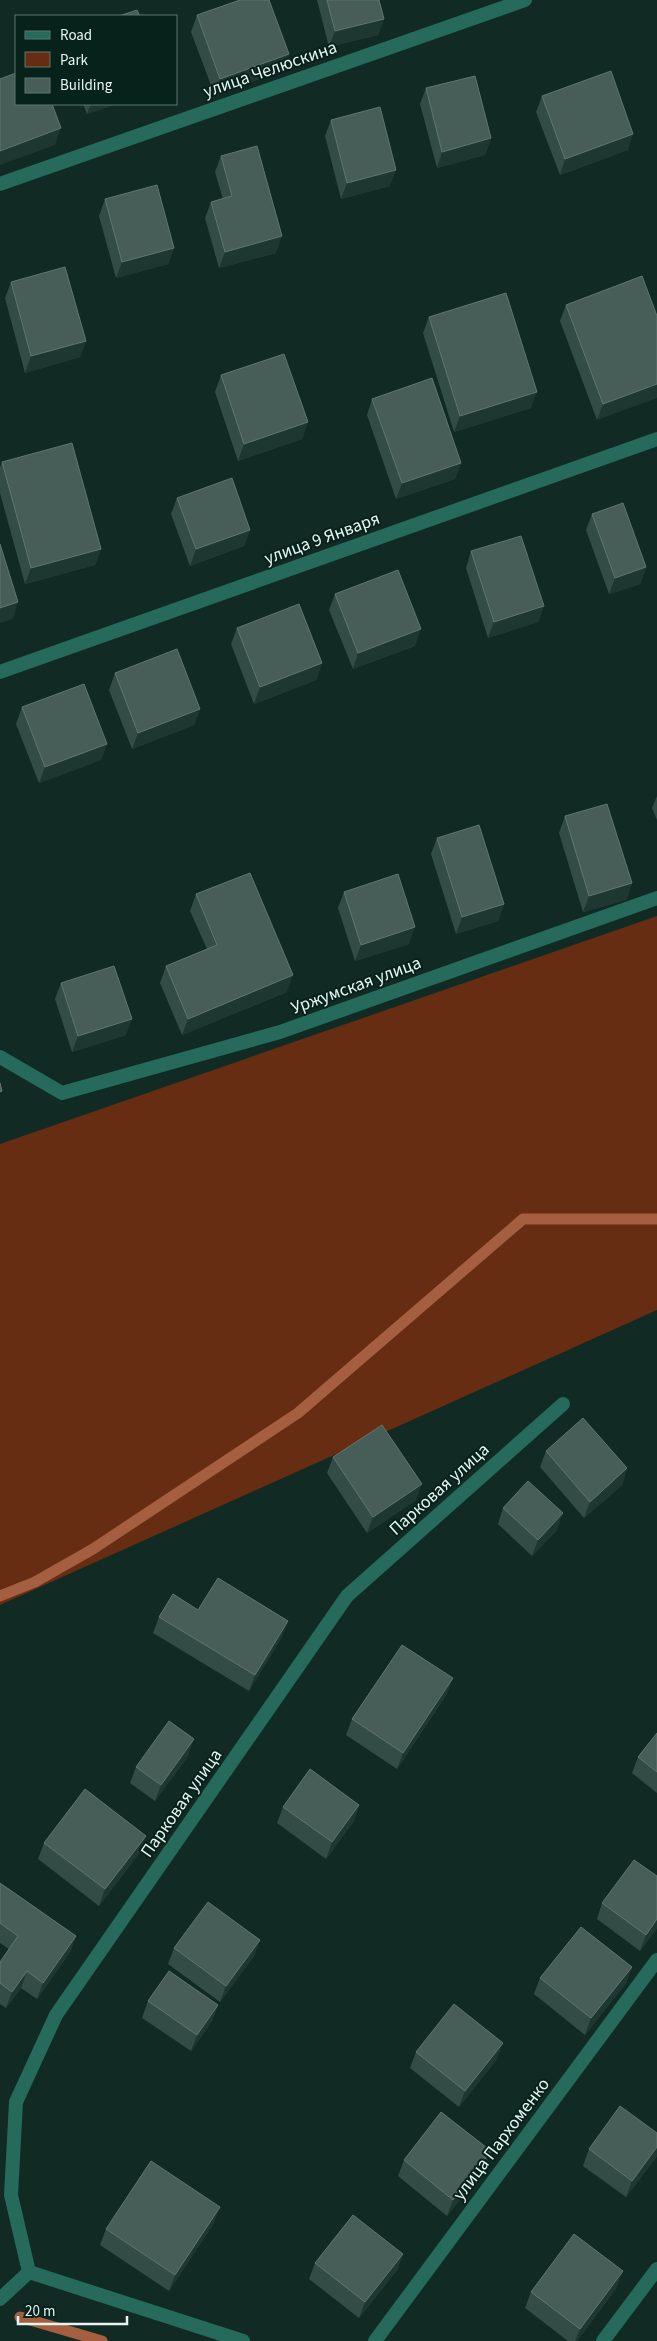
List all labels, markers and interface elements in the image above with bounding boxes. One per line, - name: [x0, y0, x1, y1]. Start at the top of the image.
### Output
- legend: [15, 15, 178, 105]
- text: Road: [60, 25, 92, 46]
- street label: улица Челюскина: [200, 35, 340, 104]
- text: Park: [60, 50, 89, 71]
- text: Building: [60, 75, 113, 96]
- street label: улица 9 Января: [261, 506, 383, 571]
- street label: Уржумская улица: [288, 950, 425, 1021]
- street label: Парковая улица: [384, 1437, 495, 1541]
- street label: Парковая улица: [135, 1744, 228, 1863]
- street label: улица Пархоменко: [447, 2073, 556, 2206]
- scale bar: [18, 2294, 126, 2326]
- text: 20 m: [25, 2301, 55, 2322]

